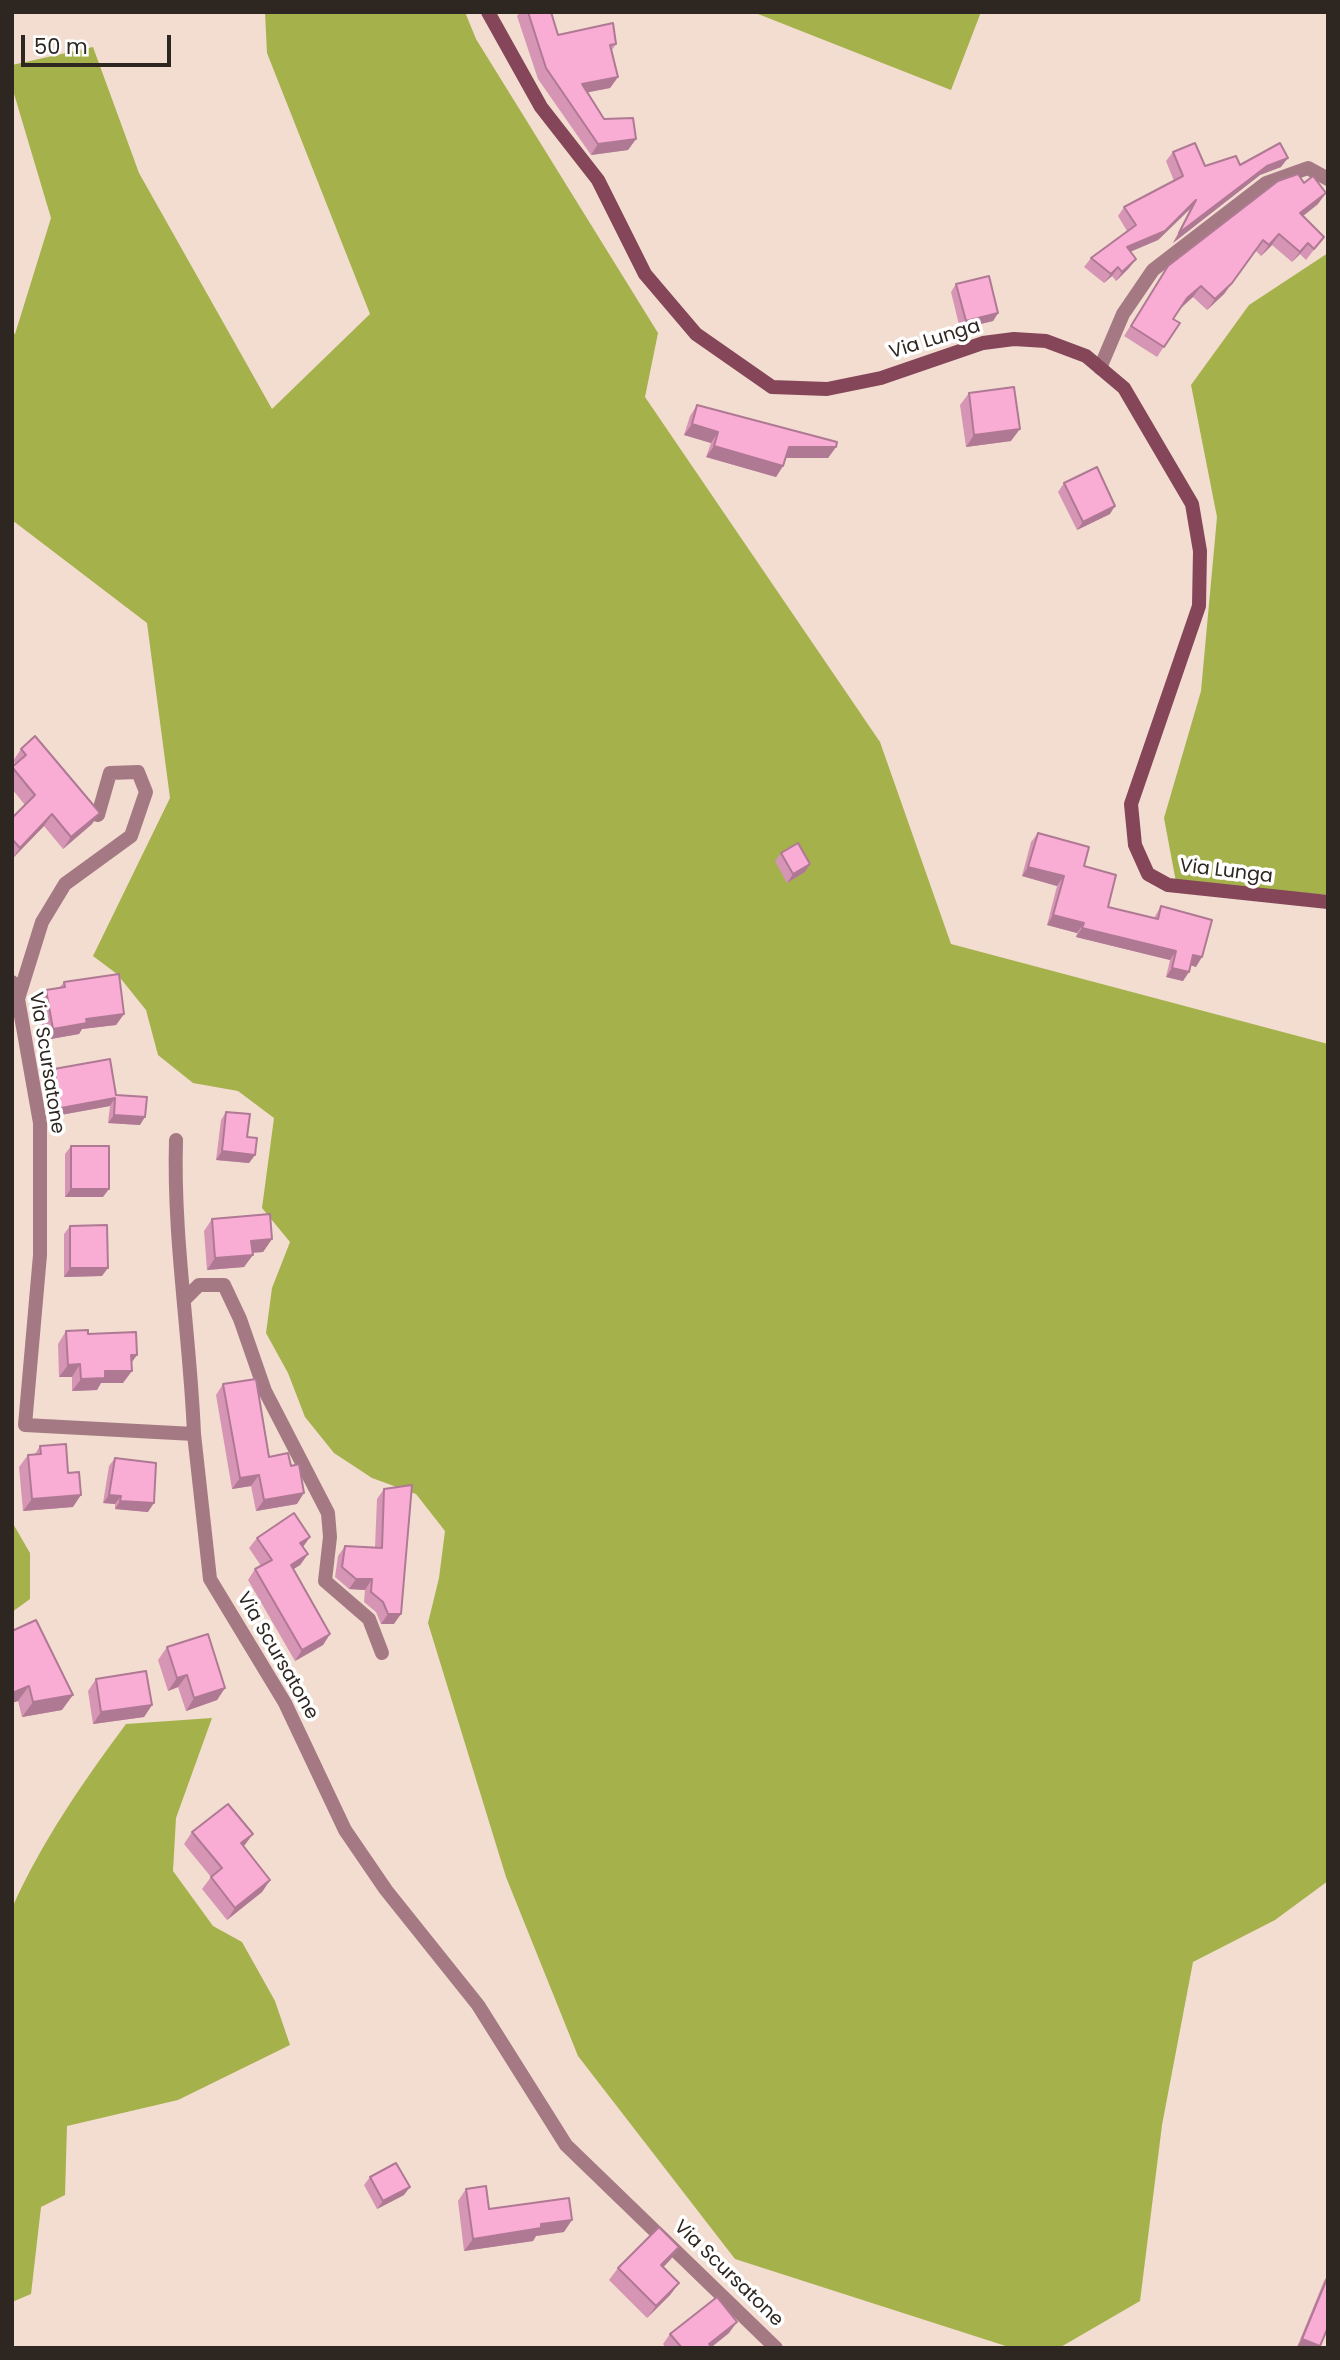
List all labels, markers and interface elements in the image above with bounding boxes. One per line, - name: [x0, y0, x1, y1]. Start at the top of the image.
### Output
- scale bar: [24, 21, 175, 65]
- text: 50 m: [34, 32, 88, 61]
- street label: Via Lunga: [887, 315, 983, 365]
- street label: Via Lunga: [1178, 855, 1274, 889]
- street label: Via Scursatone: [24, 991, 68, 1135]
- street label: Via Scursatone: [231, 1588, 323, 1724]
- street label: Via Scursatone: [669, 2216, 787, 2332]

